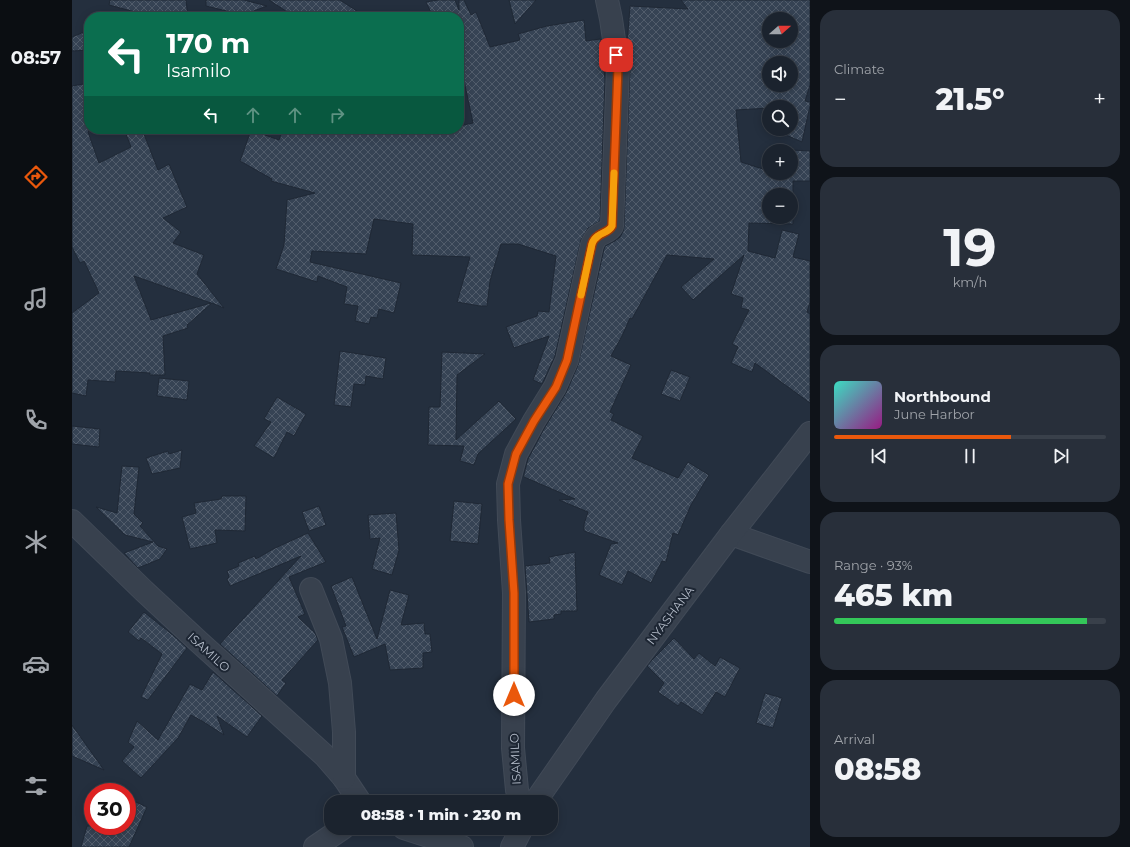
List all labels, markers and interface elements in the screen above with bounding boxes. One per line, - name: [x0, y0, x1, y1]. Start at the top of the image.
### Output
- north arrow: [762, 12, 798, 48]
- map controls: [762, 12, 798, 224]
- text: 170 m: [166, 26, 250, 60]
- icon: left: [100, 28, 152, 80]
- pin: [599, 38, 633, 72]
- icon: arrive: [605, 44, 627, 66]
- text: 08:57: [11, 47, 61, 69]
- button: sound: [762, 56, 798, 92]
- text: Isamilo: [166, 60, 231, 82]
- text: Climate: [834, 61, 885, 77]
- text: 21.5°: [935, 81, 1005, 118]
- text: −: [834, 86, 847, 113]
- text: +: [1093, 86, 1106, 113]
- button: search: [762, 100, 798, 136]
- icon: left: [200, 104, 222, 126]
- icon: ahead: [242, 104, 264, 126]
- icon: ahead: [284, 104, 306, 126]
- icon: right: [326, 104, 348, 126]
- button: +: [762, 144, 798, 180]
- icon: directions: [22, 163, 50, 191]
- button: −: [762, 188, 798, 224]
- text: 19: [943, 216, 997, 279]
- text: km/h: [953, 274, 987, 290]
- icon: music: [22, 285, 50, 313]
- text: Northbound: [894, 387, 991, 406]
- icon: phone: [22, 406, 50, 434]
- text: June Harbor: [894, 406, 975, 422]
- icon: previous: [868, 445, 890, 467]
- icon: pause: [959, 445, 981, 467]
- icon: next: [1050, 445, 1072, 467]
- icon: climate: [22, 528, 50, 556]
- text: Range · 93%: [834, 557, 912, 573]
- text: 465 km: [834, 577, 953, 614]
- street label: NYASHANA: [643, 582, 697, 647]
- street label: ISAMILO: [185, 629, 233, 675]
- icon: car: [22, 650, 50, 678]
- position arrow: [493, 674, 535, 716]
- text: Arrival: [834, 731, 875, 747]
- street label: ISAMILO: [506, 733, 524, 785]
- text: 08:58: [834, 751, 921, 788]
- icon: filters: [22, 772, 50, 800]
- speed limit sign: 30: [84, 783, 136, 835]
- text: 08:58 · 1 min · 230 m: [361, 805, 521, 824]

